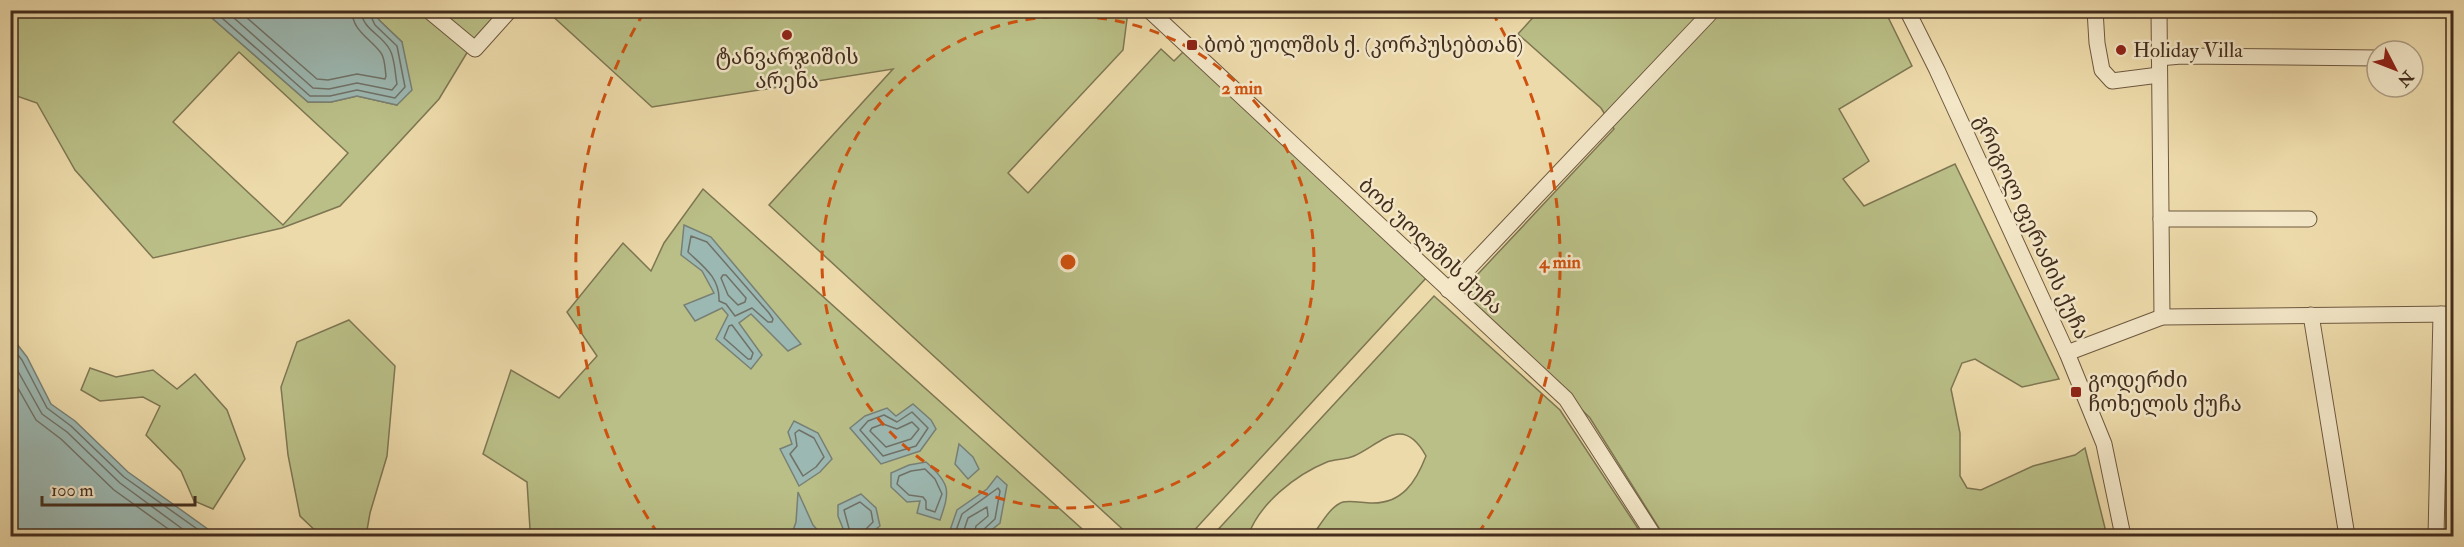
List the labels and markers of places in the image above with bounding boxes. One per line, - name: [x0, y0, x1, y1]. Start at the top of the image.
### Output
- marker: ტანვარჯიშის არენა: [780, 28, 794, 42]
- place label: ბობ უოლშის ქ. (კორპუსებთან): [1204, 32, 1523, 59]
- place label: Holiday Villa: [2133, 37, 2243, 64]
- marker: ბობ უოლშის ქ. (კორპუსებთან): [1185, 38, 1199, 52]
- marker: Holiday Villa: [2114, 43, 2128, 57]
- place label: ტანვარჯიშის არენა: [715, 44, 859, 95]
- centre of rings: [1058, 252, 1078, 272]
- place label: გოდერძი ჩოხელის ქუჩა: [2088, 367, 2242, 418]
- marker: გოდერძი ჩოხელის ქუჩა: [2069, 385, 2083, 399]

